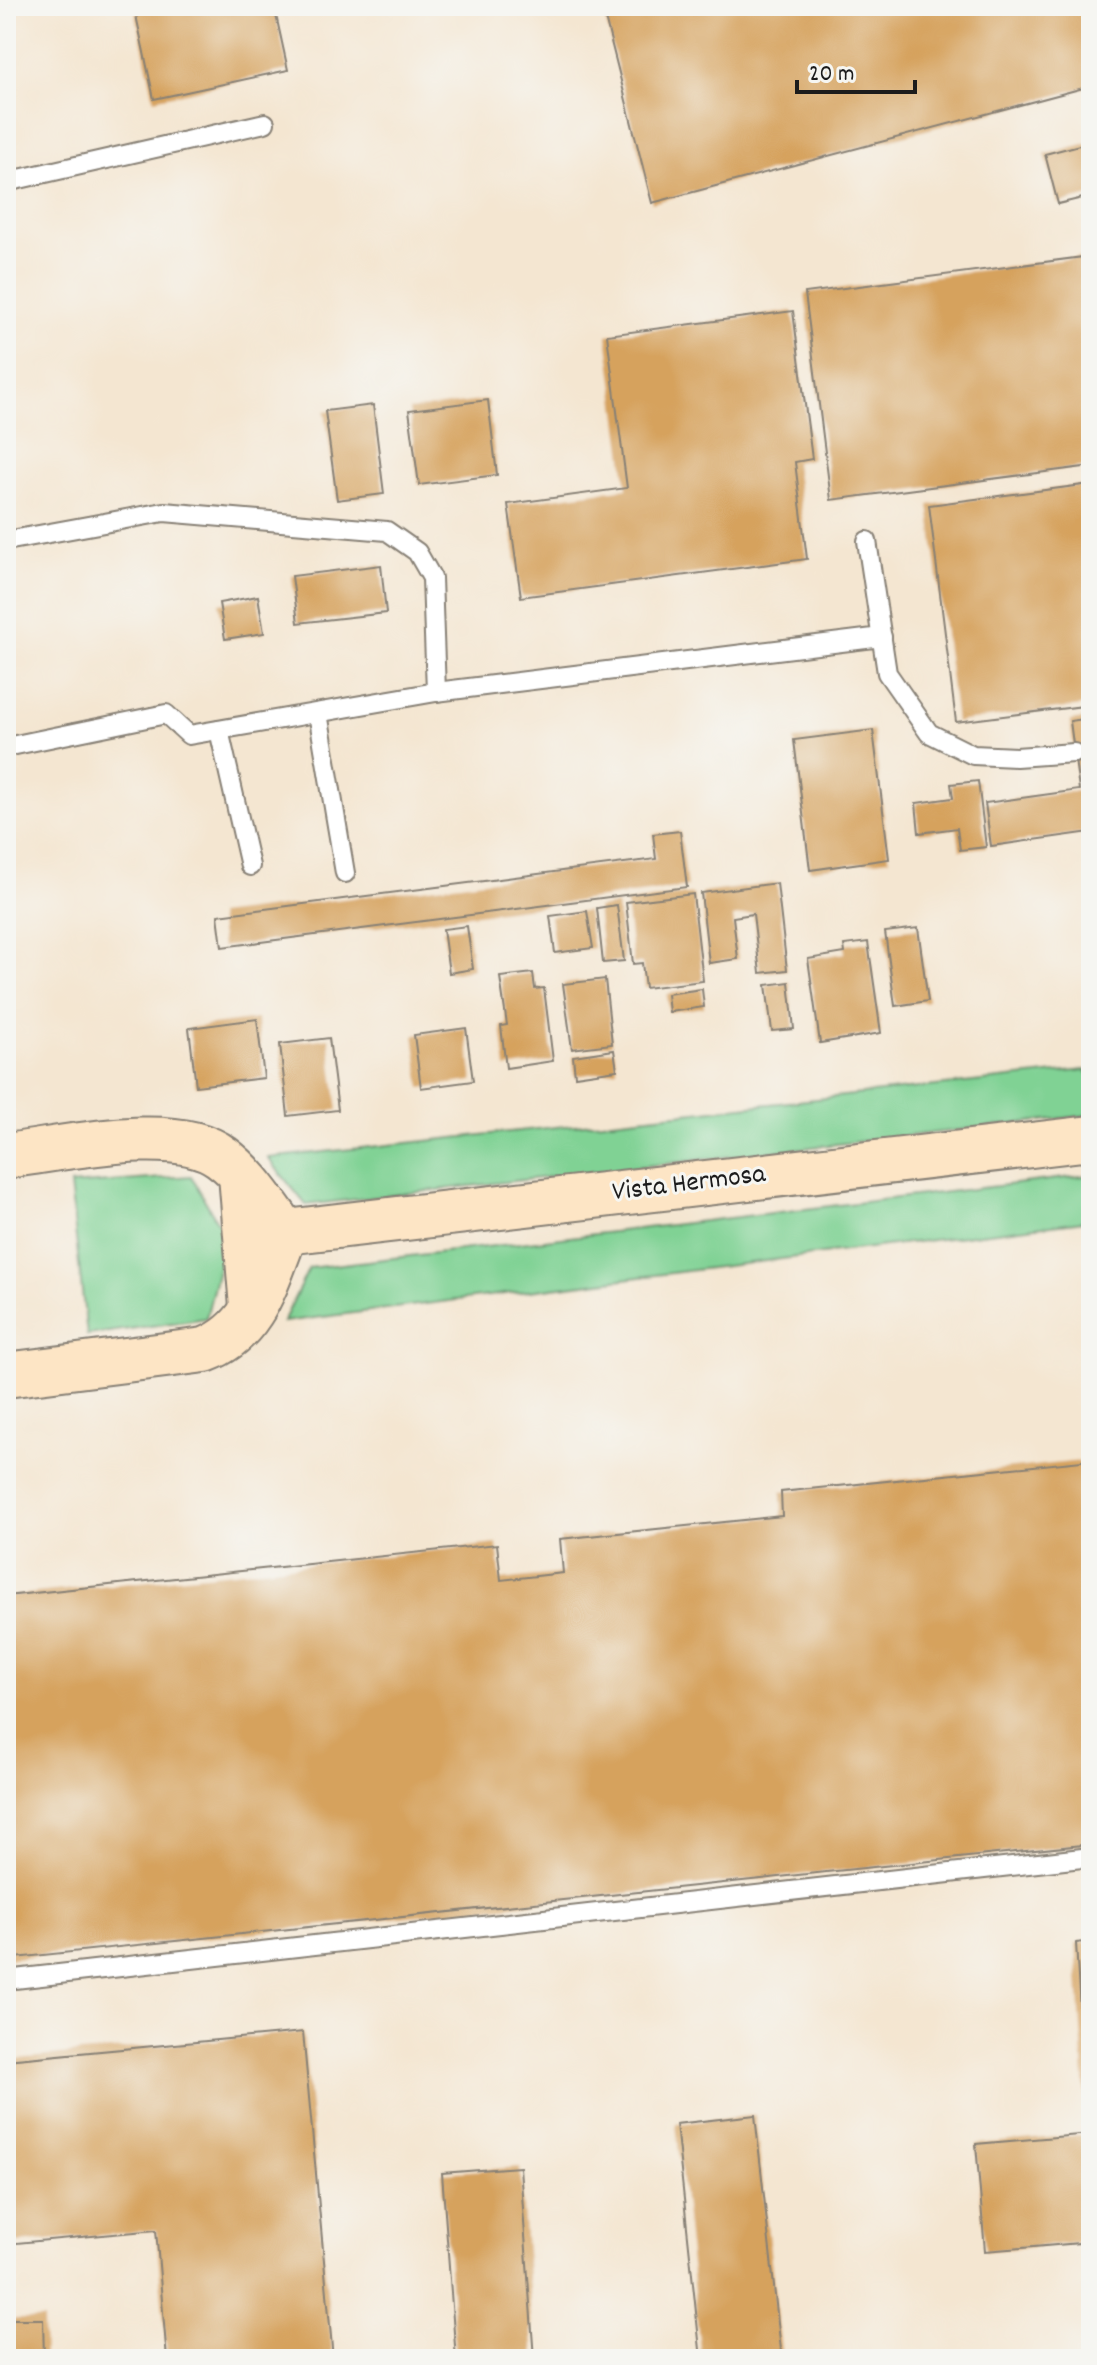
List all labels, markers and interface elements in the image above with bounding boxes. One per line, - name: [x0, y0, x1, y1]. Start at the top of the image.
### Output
- scale bar: [797, 44, 915, 94]
- text: 20 m: [809, 58, 855, 92]
- street label: Vista Hermosa: [610, 1156, 769, 1214]

